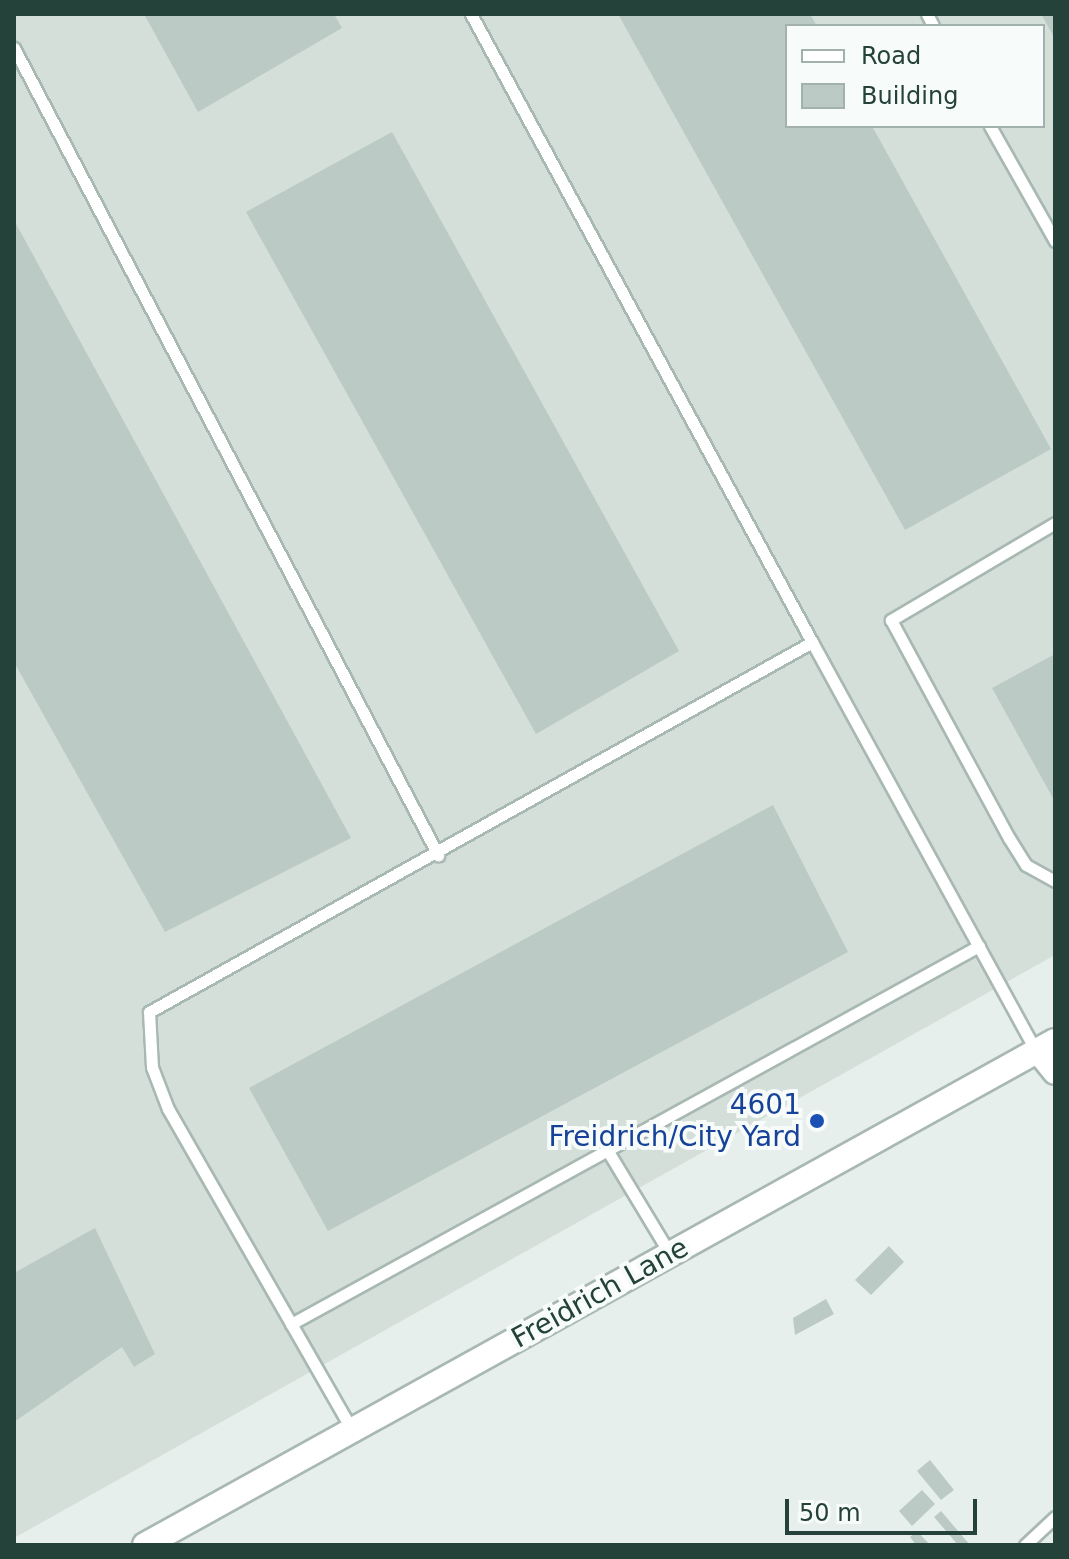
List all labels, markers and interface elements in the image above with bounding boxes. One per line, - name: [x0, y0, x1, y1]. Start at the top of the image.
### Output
- legend: [785, 24, 1045, 128]
- text: Road: [861, 42, 921, 70]
- text: Building: [861, 82, 958, 110]
- place label: 4601 Freidrich/City Yard: [548, 1088, 801, 1154]
- marker: 4601 Freidrich/City Yard: [808, 1112, 826, 1130]
- street label: Freidrich Lane: [506, 1231, 694, 1355]
- scale bar: [789, 1483, 981, 1533]
- text: 50 m: [799, 1499, 861, 1527]

